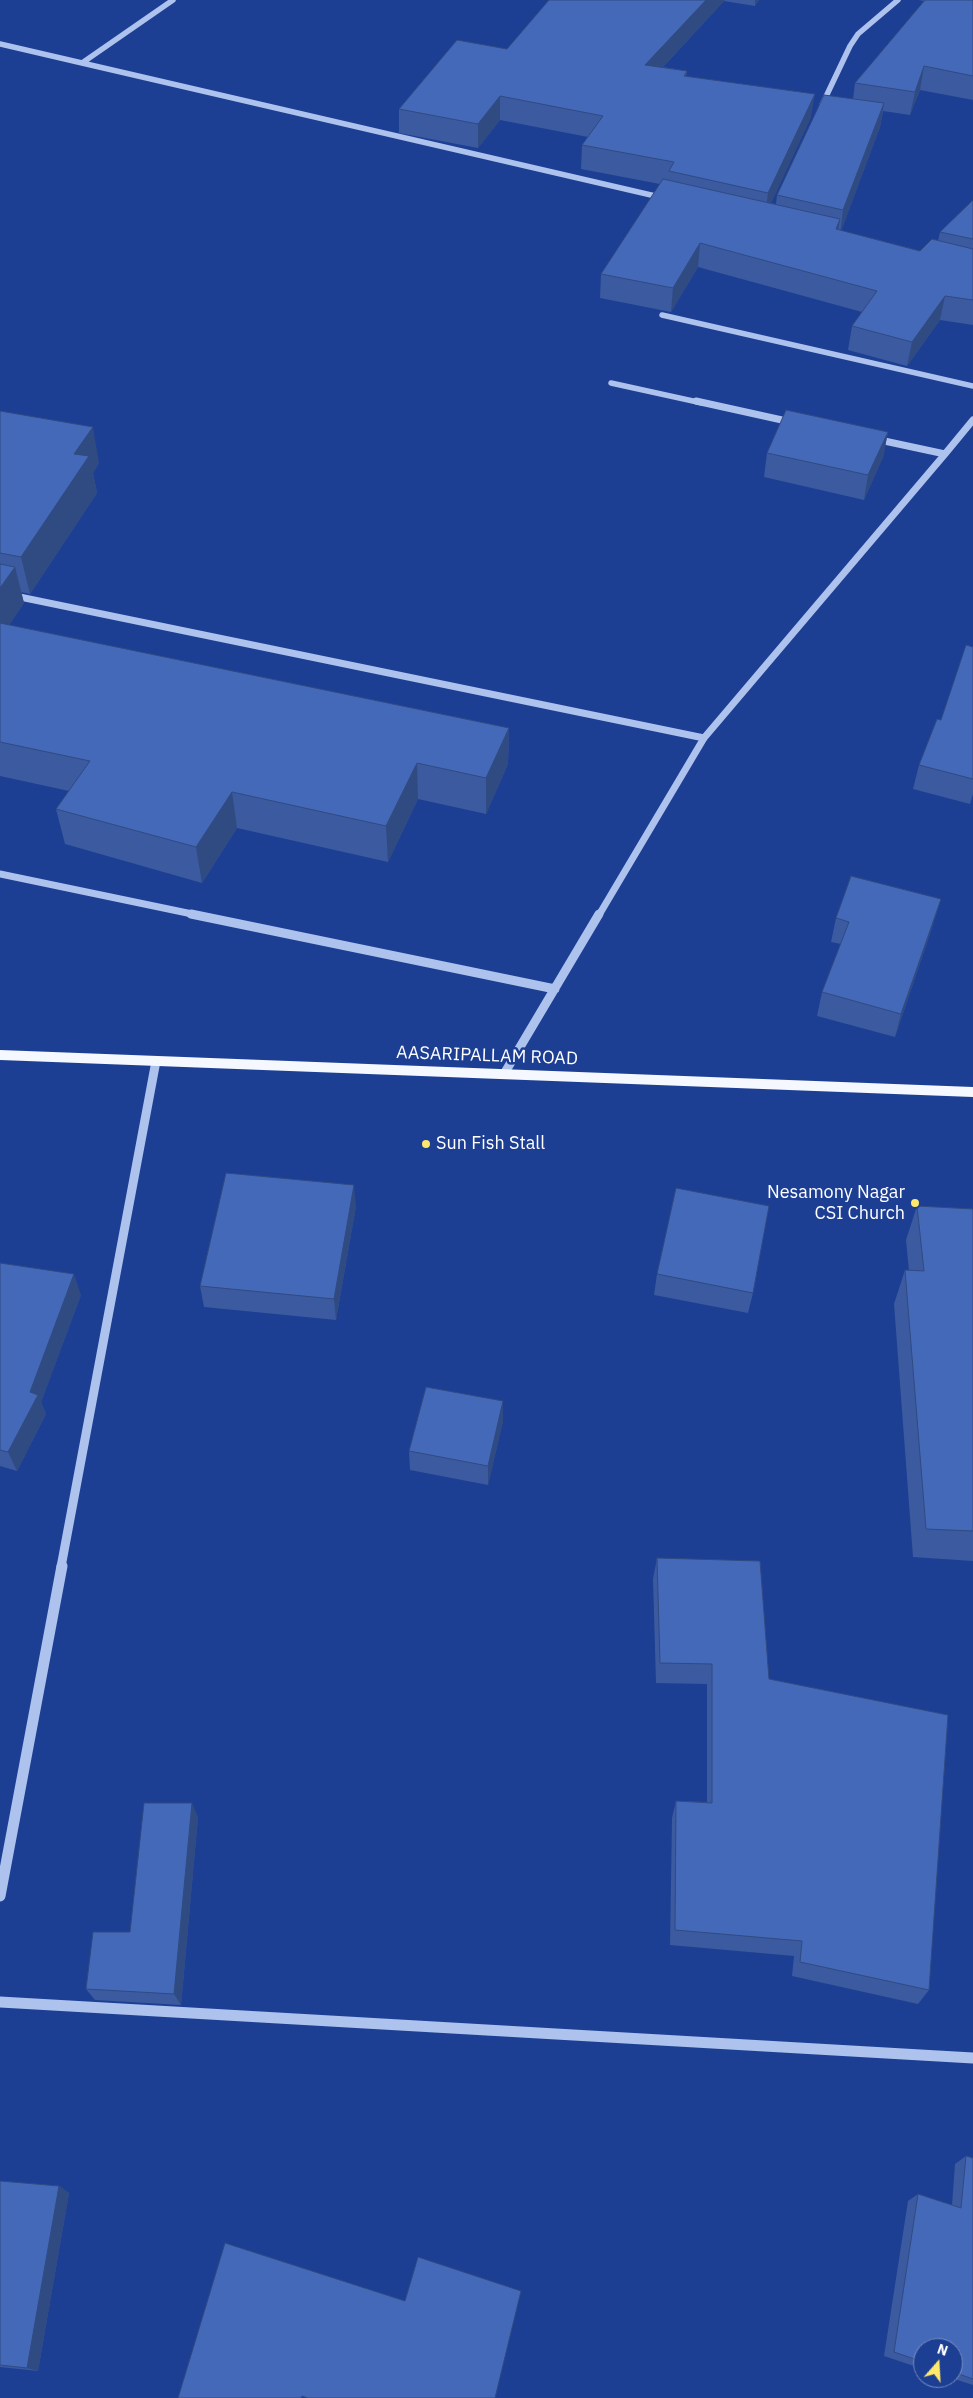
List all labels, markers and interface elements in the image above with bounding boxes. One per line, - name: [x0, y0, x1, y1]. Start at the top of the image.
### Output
- street label: AASARIPALLAM ROAD: [396, 1042, 578, 1070]
- place label: Sun Fish Stall: [436, 1133, 545, 1155]
- marker: Sun Fish Stall: [420, 1138, 432, 1150]
- place label: Nesamony Nagar CSI Church: [767, 1182, 905, 1224]
- marker: Nesamony Nagar CSI Church: [909, 1197, 921, 1209]
- north arrow: [913, 2338, 963, 2388]
- text: N: [935, 2340, 950, 2360]

